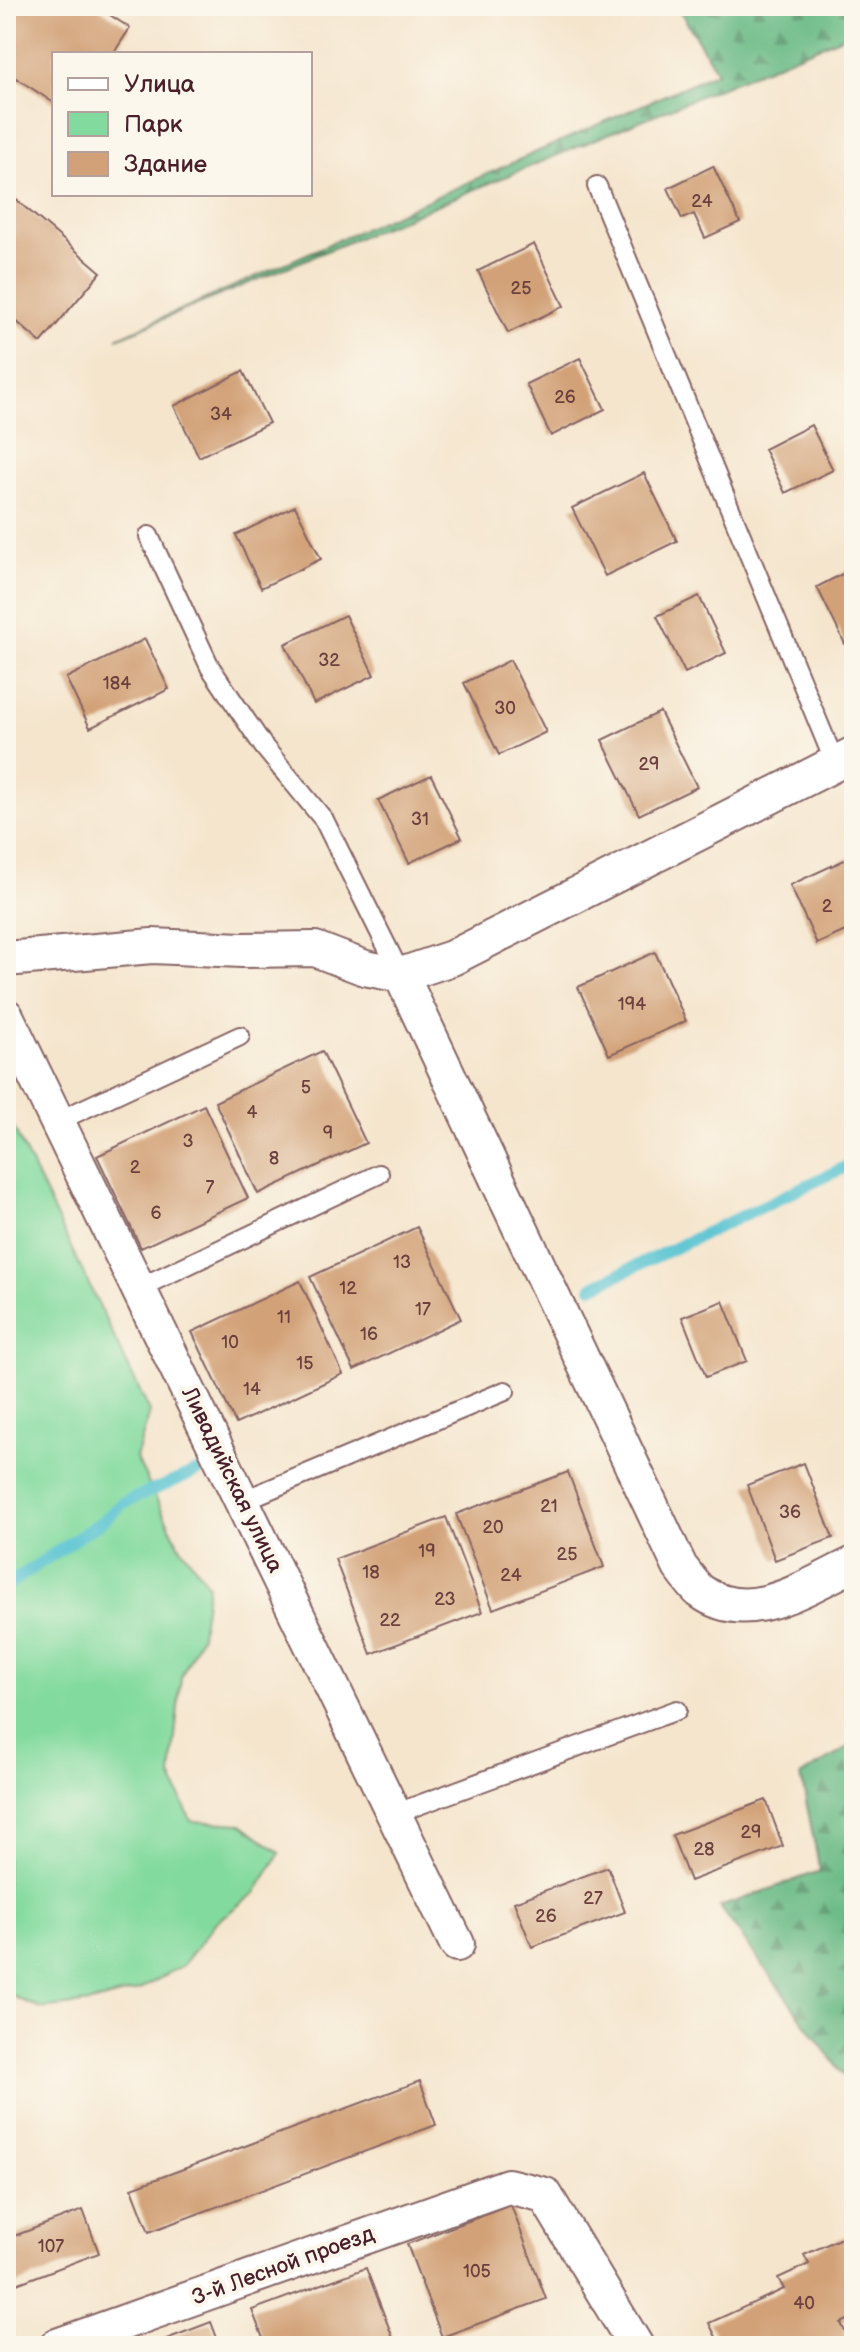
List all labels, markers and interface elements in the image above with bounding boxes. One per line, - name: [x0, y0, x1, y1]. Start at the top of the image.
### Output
- legend: [52, 52, 312, 196]
- text: Улица: [124, 70, 195, 99]
- text: Парк: [124, 110, 183, 139]
- text: Здание: [124, 150, 207, 179]
- house number: 24: [691, 191, 713, 212]
- house number: 25: [511, 278, 531, 299]
- house number: 26: [554, 387, 576, 408]
- house number: 34: [210, 404, 232, 425]
- house number: 32: [318, 650, 340, 671]
- house number: 184: [103, 673, 131, 694]
- house number: 30: [494, 698, 516, 719]
- house number: 29: [638, 754, 660, 775]
- house number: 31: [411, 809, 429, 830]
- house number: 2: [822, 896, 833, 917]
- house number: 194: [618, 994, 646, 1015]
- house number: 5: [301, 1077, 311, 1098]
- house number: 4: [247, 1102, 258, 1123]
- house number: 9: [323, 1123, 333, 1144]
- house number: 3: [182, 1131, 194, 1152]
- house number: 8: [269, 1148, 279, 1169]
- house number: 2: [130, 1157, 141, 1178]
- house number: 7: [206, 1177, 215, 1198]
- house number: 6: [151, 1203, 162, 1224]
- house number: 13: [393, 1252, 411, 1273]
- house number: 12: [339, 1278, 357, 1299]
- house number: 17: [415, 1299, 431, 1320]
- house number: 11: [277, 1307, 291, 1328]
- house number: 16: [360, 1324, 378, 1345]
- house number: 10: [221, 1332, 239, 1353]
- house number: 15: [296, 1353, 314, 1374]
- house number: 14: [243, 1379, 261, 1400]
- street label: Ливадийская улица: [175, 1382, 289, 1577]
- house number: 21: [540, 1496, 558, 1517]
- house number: 36: [779, 1502, 801, 1523]
- house number: 20: [482, 1517, 504, 1538]
- house number: 19: [418, 1541, 436, 1562]
- house number: 25: [557, 1544, 577, 1565]
- house number: 18: [362, 1562, 380, 1583]
- house number: 24: [500, 1565, 522, 1586]
- house number: 23: [434, 1589, 456, 1610]
- house number: 22: [379, 1610, 401, 1631]
- house number: 29: [740, 1822, 762, 1843]
- house number: 28: [693, 1839, 715, 1860]
- house number: 27: [583, 1888, 603, 1909]
- house number: 26: [535, 1906, 557, 1927]
- street label: 3-й Лесной проезд: [188, 2220, 378, 2312]
- house number: 107: [38, 2236, 64, 2257]
- house number: 105: [463, 2261, 491, 2282]
- house number: 40: [793, 2293, 815, 2314]

